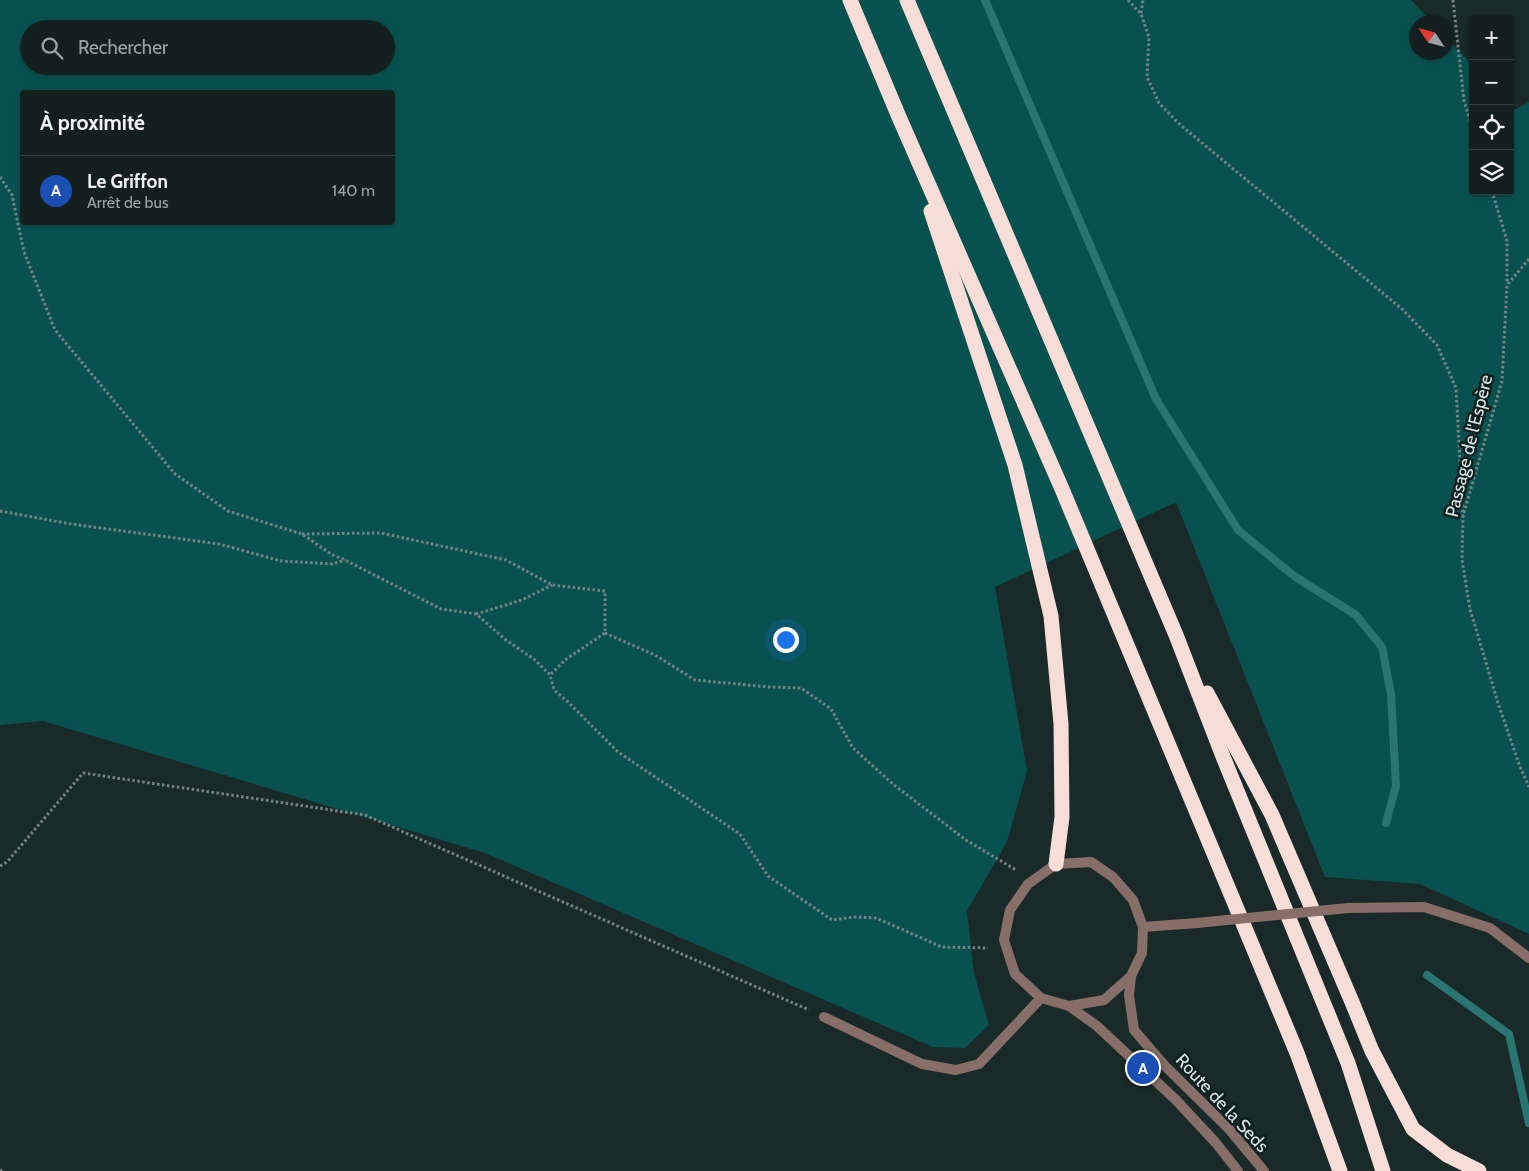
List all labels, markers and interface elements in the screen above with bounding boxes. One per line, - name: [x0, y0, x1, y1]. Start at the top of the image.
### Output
- north arrow: [1409, 15, 1454, 60]
- map controls: [1469, 15, 1514, 195]
- button: +: [1469, 15, 1514, 60]
- search box: [20, 20, 395, 75]
- icon: search: [38, 34, 66, 62]
- text: Rechercher: [78, 36, 168, 59]
- button: −: [1469, 60, 1514, 105]
- button: locate: [1469, 105, 1514, 150]
- text: À proximité: [40, 110, 145, 135]
- button: layers: [1469, 150, 1514, 195]
- text: Le Griffon: [87, 170, 168, 193]
- text: A: [51, 181, 61, 200]
- text: 140 m: [332, 181, 375, 200]
- text: Arrêt de bus: [87, 193, 169, 212]
- street label: Passage de l'Espère: [1441, 372, 1497, 520]
- your location: [773, 627, 799, 653]
- pin: A: [1127, 1049, 1159, 1087]
- street label: Route de la Seds: [1171, 1049, 1273, 1157]

